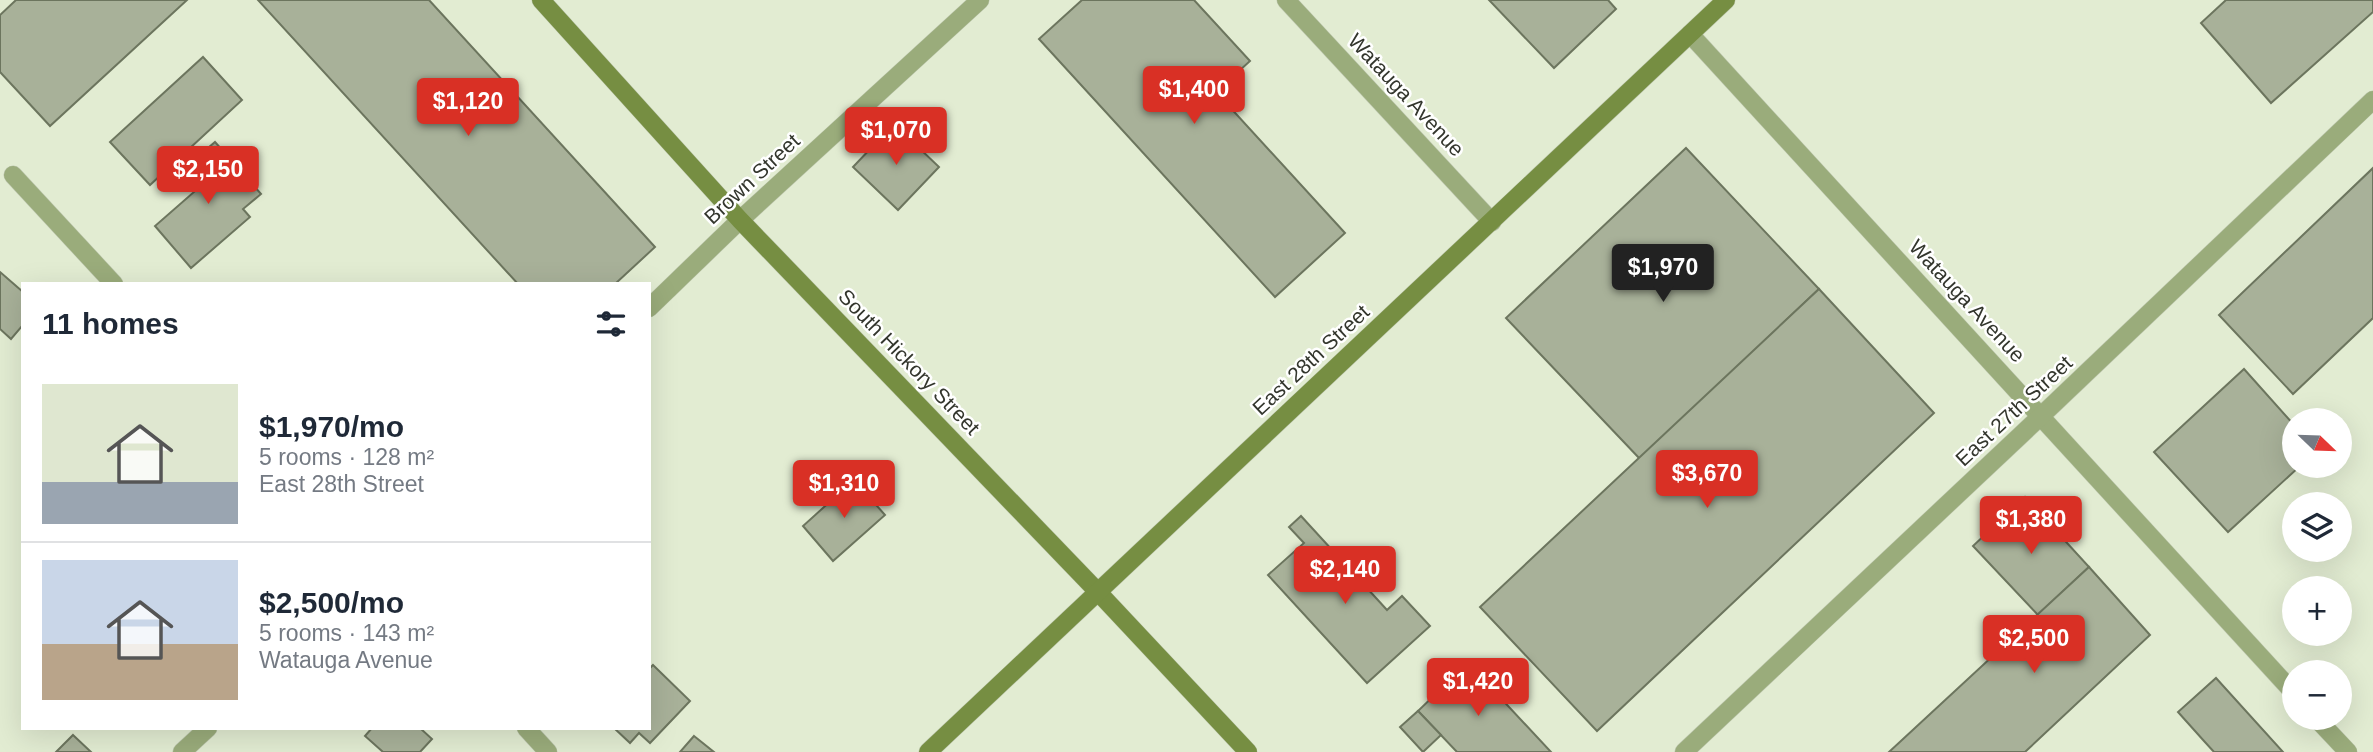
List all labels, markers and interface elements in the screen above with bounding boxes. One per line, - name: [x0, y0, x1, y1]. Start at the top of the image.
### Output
- street label: Watauga Avenue: [1344, 29, 1469, 161]
- pin: $1,400: [1137, 66, 1251, 126]
- text: $1,400: [1159, 76, 1229, 102]
- pin: $1,120: [411, 78, 525, 138]
- text: $1,120: [433, 88, 503, 114]
- pin: $1,070: [839, 108, 953, 167]
- text: $1,070: [861, 117, 931, 143]
- street label: Brown Street: [699, 129, 804, 228]
- pin: $2,150: [151, 146, 265, 206]
- text: $2,150: [173, 156, 243, 182]
- street label: Watauga Avenue: [1905, 235, 2030, 367]
- pin: $1,970: [1606, 244, 1720, 304]
- text: $1,970: [1628, 254, 1698, 280]
- street label: South Hickory Street: [834, 284, 985, 439]
- street label: East 28th Street: [1248, 300, 1374, 419]
- icon: filters: [592, 305, 630, 343]
- text: 11 homes: [42, 307, 179, 340]
- street label: East 27th Street: [1951, 351, 2077, 470]
- north arrow: [2282, 408, 2352, 478]
- map controls: [2282, 408, 2352, 730]
- text: $1,970/mo: [259, 410, 404, 443]
- icon: home: [98, 412, 182, 496]
- text: 5 rooms · 128 m²: [259, 444, 434, 470]
- pin: $3,670: [1650, 450, 1764, 510]
- text: $3,670: [1672, 460, 1742, 486]
- pin: $1,310: [787, 461, 901, 520]
- text: $1,310: [809, 470, 879, 496]
- text: East 28th Street: [259, 471, 424, 497]
- button: layers: [2282, 492, 2352, 562]
- pin: $1,380: [1974, 496, 2088, 556]
- text: $1,380: [1996, 506, 2066, 532]
- pin: $2,140: [1288, 546, 1402, 606]
- text: $2,140: [1310, 556, 1380, 582]
- button: +: [2282, 576, 2352, 646]
- text: $2,500/mo: [259, 586, 404, 619]
- icon: home: [98, 588, 182, 672]
- pin: $2,500: [1977, 616, 2091, 675]
- text: 5 rooms · 143 m²: [259, 620, 434, 646]
- text: $2,500: [1999, 625, 2069, 651]
- text: Watauga Avenue: [259, 647, 433, 673]
- pin: $1,420: [1421, 658, 1535, 718]
- button: −: [2282, 660, 2352, 730]
- text: $1,420: [1443, 668, 1513, 694]

